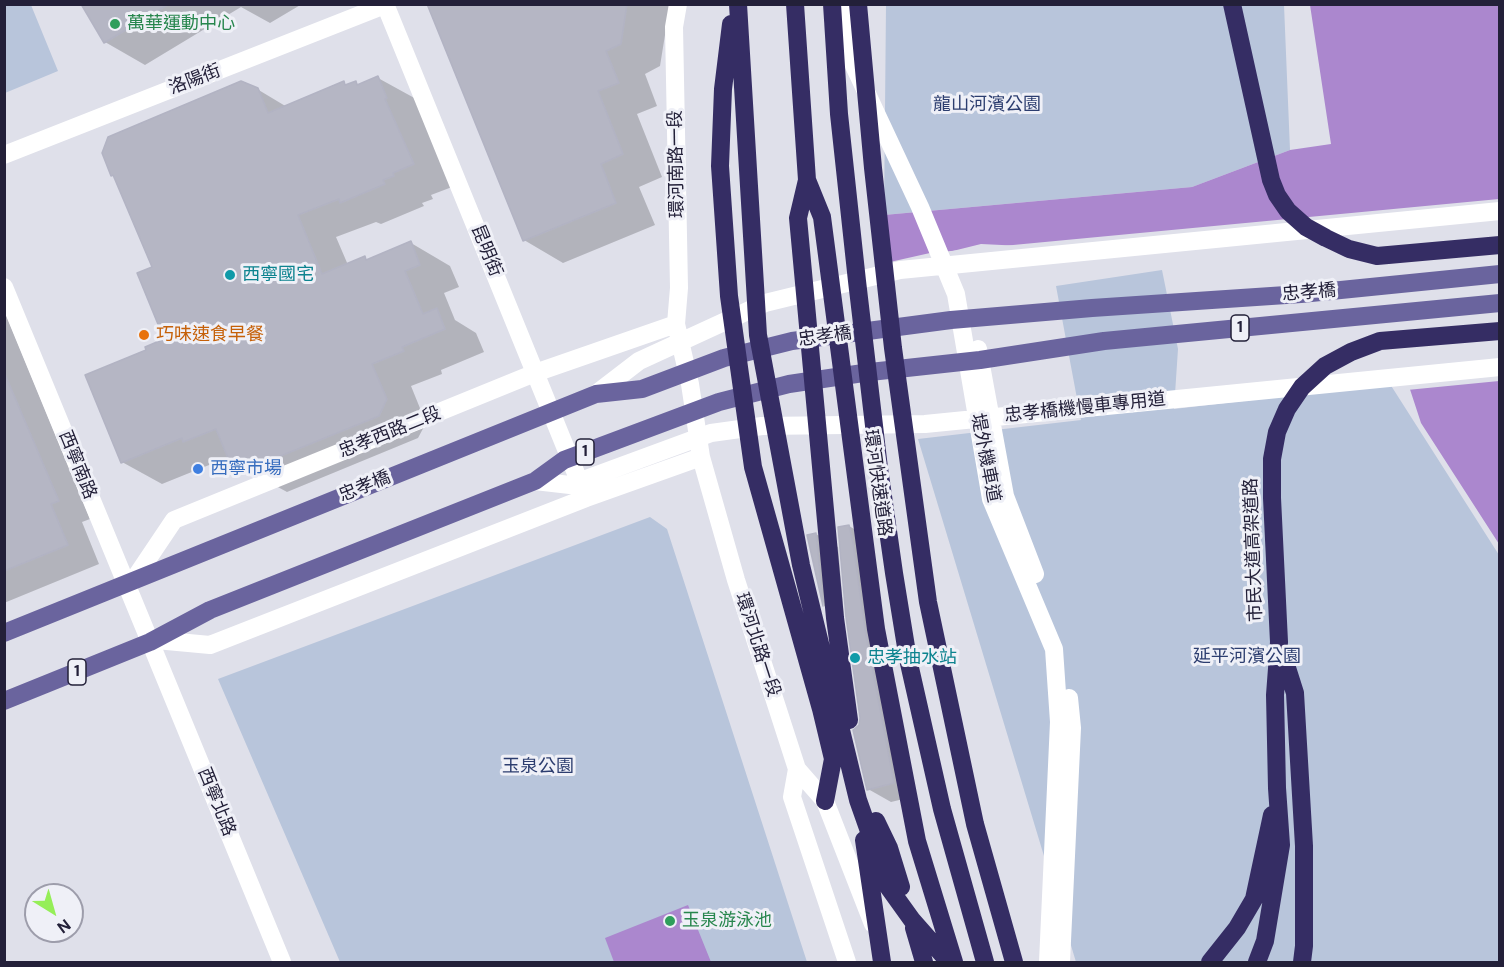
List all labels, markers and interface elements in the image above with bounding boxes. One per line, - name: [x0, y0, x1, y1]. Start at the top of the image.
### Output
- place label: 萬華運動中心: [127, 13, 235, 35]
- marker: 萬華運動中心: [108, 17, 122, 31]
- street label: 洛陽街: [166, 60, 224, 100]
- park label: 龍山河濱公園: [933, 94, 1041, 116]
- street label: 環河南路一段: [665, 110, 689, 218]
- street label: 昆明街: [466, 222, 506, 280]
- place label: 西寧國宅: [242, 264, 314, 286]
- marker: 西寧國宅: [223, 268, 237, 282]
- street label: 忠孝橋: [1281, 280, 1337, 306]
- road number: 1: [1231, 315, 1249, 341]
- street label: 忠孝橋: [797, 323, 853, 351]
- place label: 巧味速食早餐: [156, 324, 264, 346]
- marker: 巧味速食早餐: [137, 328, 151, 342]
- street label: 忠孝橋機慢車專用道: [1003, 389, 1167, 427]
- street label: 忠孝西路二段: [336, 403, 444, 463]
- street label: 堤外機車道: [966, 412, 1004, 504]
- street label: 西寧南路: [54, 428, 100, 502]
- street label: 環河快速道路: [859, 428, 895, 538]
- road number: 1: [576, 439, 594, 465]
- place label: 西寧市場: [210, 458, 282, 480]
- marker: 西寧市場: [191, 462, 205, 476]
- street label: 忠孝橋: [336, 467, 394, 507]
- street label: 市民大道高架道路: [1241, 478, 1267, 622]
- street label: 環河北路一段: [730, 590, 784, 700]
- park label: 延平河濱公園: [1193, 646, 1301, 668]
- place label: 忠孝抽水站: [867, 647, 957, 669]
- marker: 忠孝抽水站: [848, 651, 862, 665]
- road number: 1: [68, 659, 86, 685]
- park label: 玉泉公園: [502, 756, 574, 778]
- street label: 西寧北路: [193, 765, 239, 839]
- north arrow: [24, 883, 84, 943]
- place label: 玉泉游泳池: [682, 910, 772, 932]
- text: N: [53, 914, 75, 938]
- marker: 玉泉游泳池: [663, 914, 677, 928]

